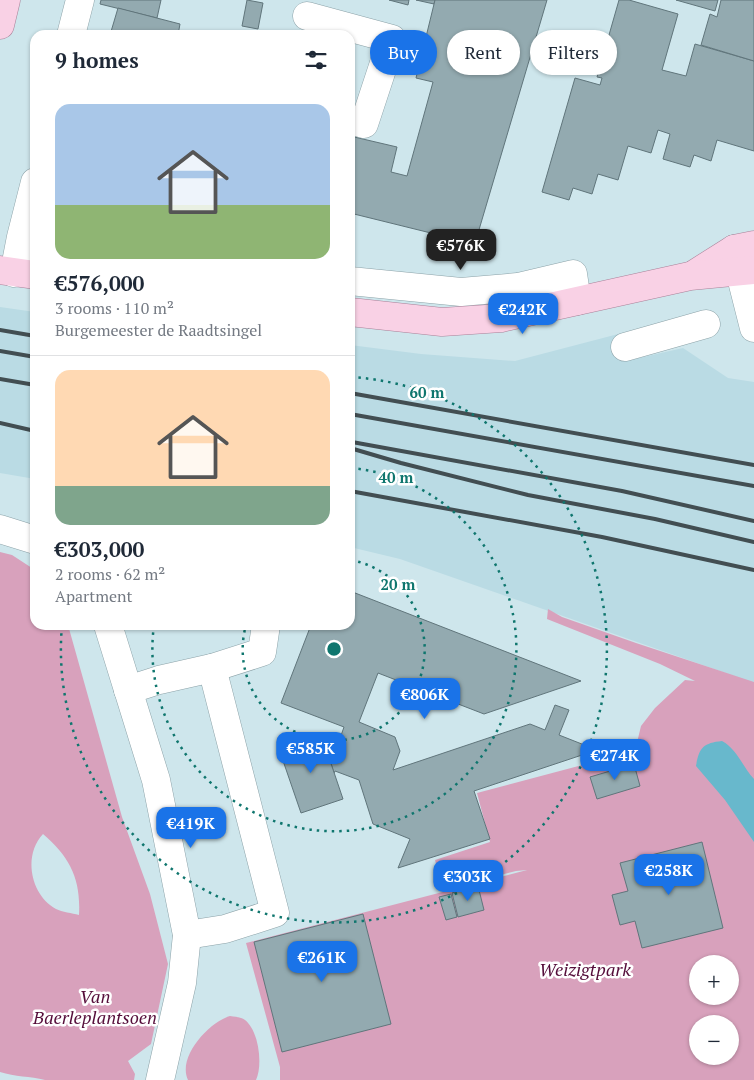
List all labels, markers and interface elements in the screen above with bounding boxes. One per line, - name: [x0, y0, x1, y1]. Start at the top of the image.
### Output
- chip: Buy: [370, 30, 437, 75]
- chip: Rent: [447, 30, 520, 75]
- chip: Filters: [530, 30, 617, 75]
- text: 9 homes: [55, 46, 139, 74]
- icon: filters: [302, 46, 330, 74]
- icon: home: [148, 137, 238, 227]
- pin: €576K: [426, 228, 496, 271]
- text: €576K: [437, 234, 485, 256]
- text: €576,000: [55, 269, 144, 297]
- pin: €242K: [488, 292, 558, 335]
- text: 3 rooms · 110 m²: [55, 297, 174, 319]
- text: €242K: [499, 298, 547, 320]
- text: Burgemeester de Raadtsingel: [55, 319, 262, 341]
- text: 60 m: [410, 382, 445, 402]
- icon: home: [148, 402, 238, 492]
- text: 40 m: [379, 467, 414, 487]
- text: €303,000: [55, 535, 144, 563]
- text: 2 rooms · 62 m²: [55, 563, 165, 585]
- text: 20 m: [381, 574, 416, 594]
- text: Apartment: [55, 585, 132, 607]
- centre of rings: [325, 640, 343, 658]
- pin: €806K: [390, 678, 460, 720]
- text: €806K: [401, 683, 449, 705]
- pin: €585K: [276, 732, 346, 774]
- text: €585K: [287, 737, 335, 759]
- pin: €274K: [580, 738, 650, 781]
- text: €274K: [591, 744, 639, 766]
- pin: €419K: [156, 806, 226, 849]
- text: €419K: [167, 812, 215, 834]
- pin: €258K: [634, 854, 704, 896]
- text: €258K: [645, 859, 693, 881]
- pin: €303K: [433, 860, 503, 902]
- text: €303K: [444, 865, 492, 887]
- pin: €261K: [287, 940, 357, 983]
- text: €261K: [298, 946, 346, 968]
- map controls: [689, 955, 739, 1065]
- button: +: [689, 955, 739, 1005]
- park label: Weizigtpark: [539, 957, 631, 981]
- park label: Van Baerleplantsoen: [32, 984, 157, 1029]
- button: −: [689, 1015, 739, 1065]

